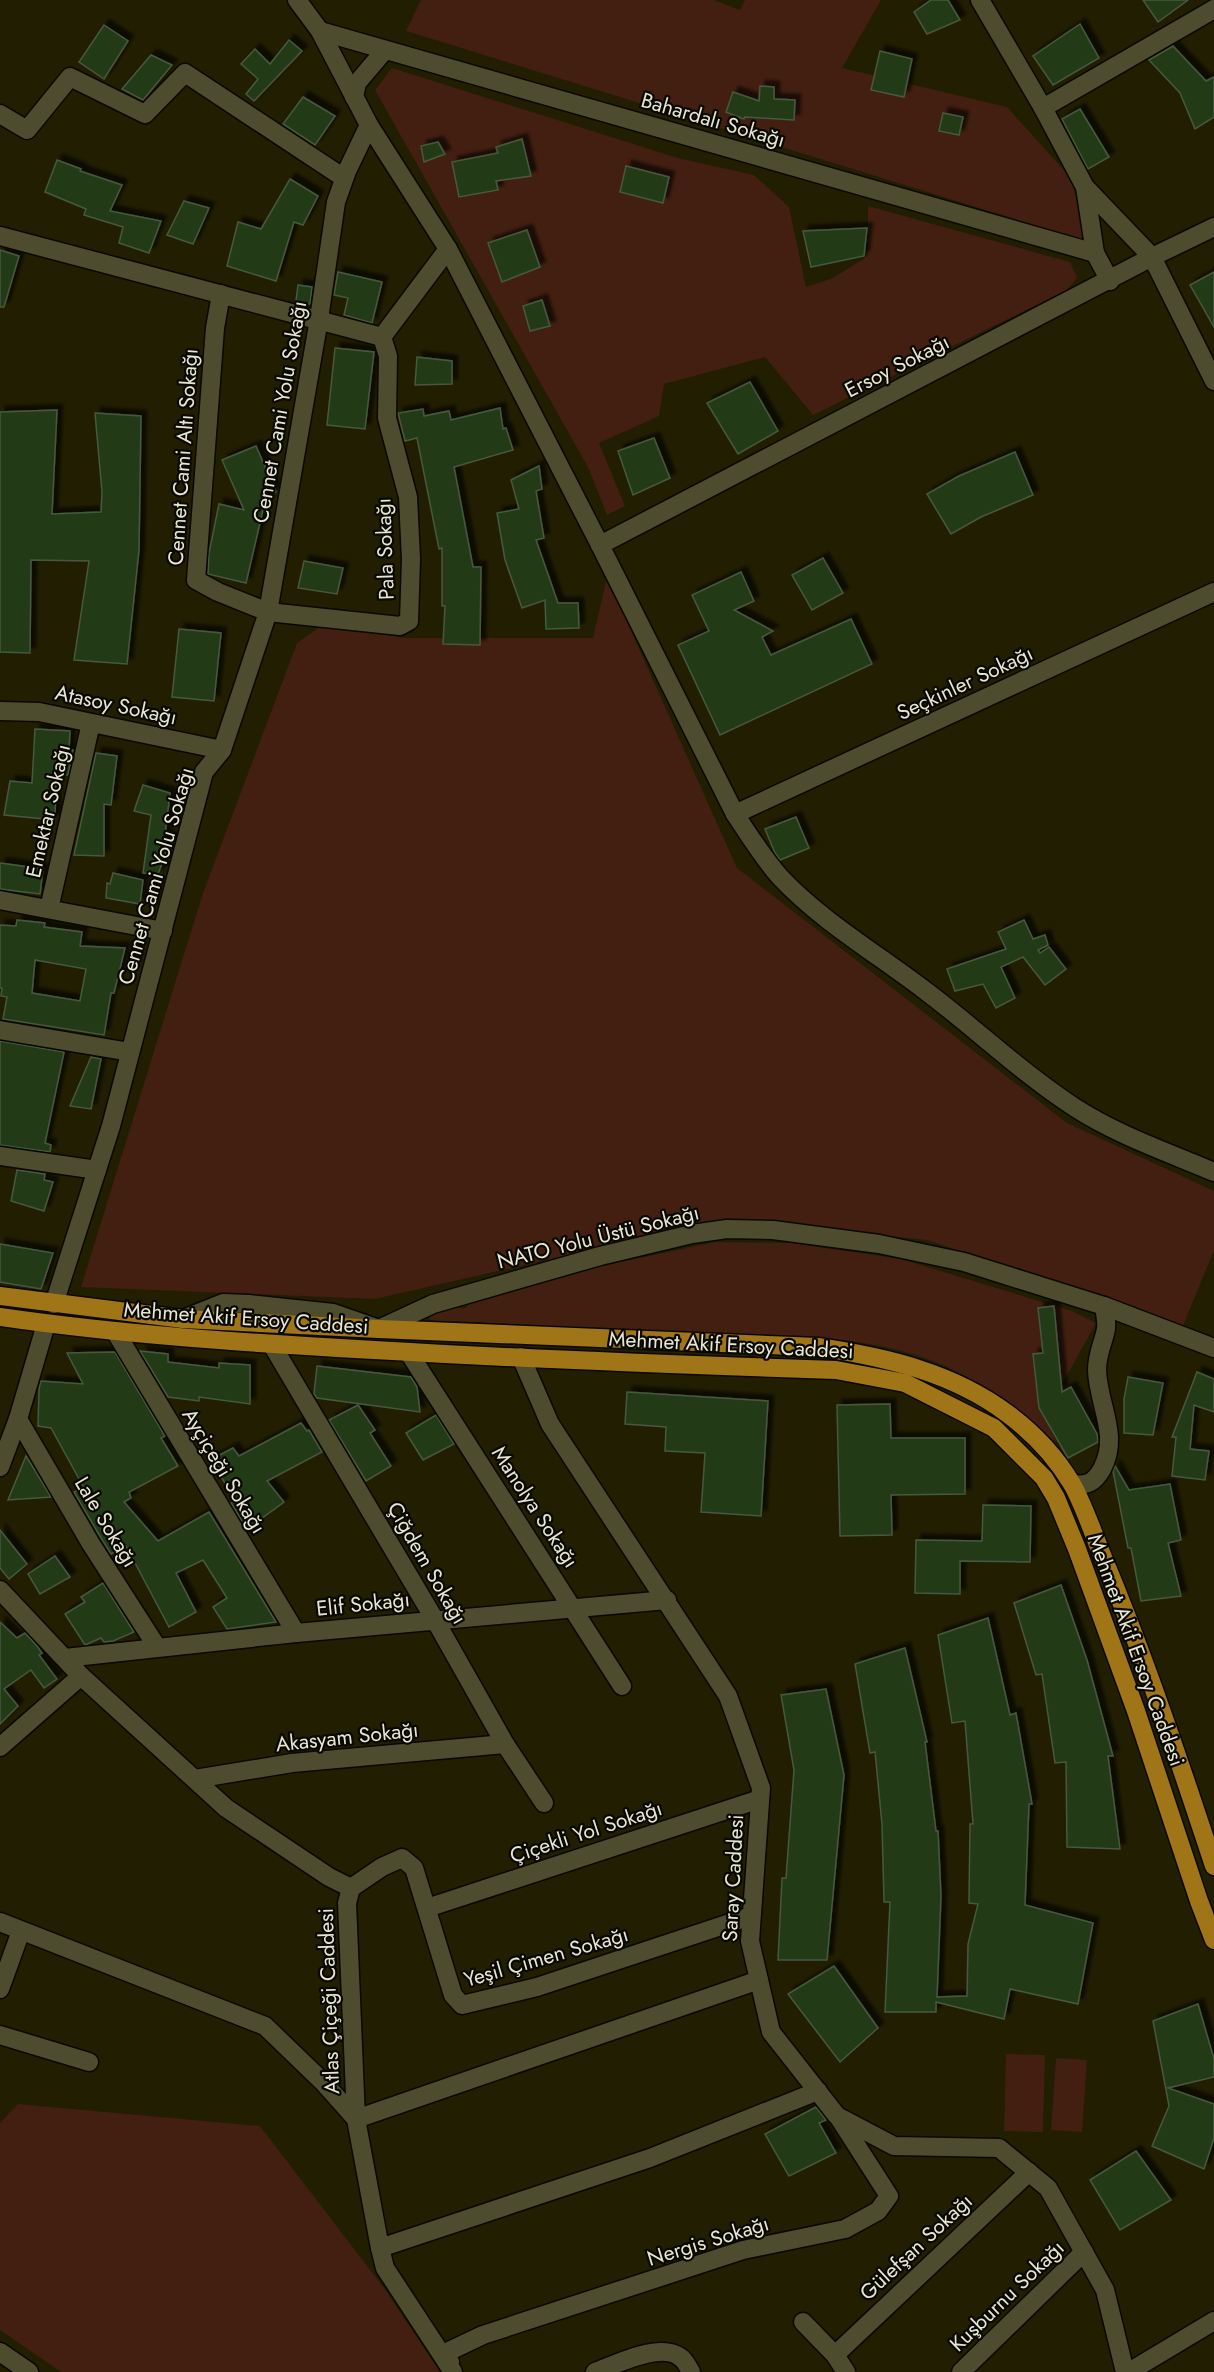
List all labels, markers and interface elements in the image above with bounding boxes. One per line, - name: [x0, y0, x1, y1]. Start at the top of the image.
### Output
- street label: Bahardalı Sokağı: [637, 85, 789, 155]
- street label: Cennet Cami Yolu Sokağı: [246, 299, 314, 525]
- street label: Ersoy Sokağı: [840, 327, 954, 405]
- street label: Cennet Cami Altı Sokağı: [160, 348, 206, 566]
- street label: Pala Sokağı: [368, 498, 402, 600]
- street label: Seçkinler Sokağı: [892, 638, 1038, 728]
- street label: Atasoy Sokağı: [52, 677, 180, 733]
- street label: Emektar Sokağı: [18, 741, 78, 881]
- street label: Cennet Cami Yolu Sokağı: [111, 764, 201, 988]
- street label: NATO Yolu Üstü Sokağı: [494, 1197, 702, 1277]
- street label: Mehmet Akif Ersoy Caddesi: [123, 1294, 369, 1342]
- street label: Mehmet Akif Ersoy Caddesi: [608, 1324, 854, 1366]
- street label: Ayçiçeği Sokağı: [175, 1403, 273, 1539]
- street label: Manolya Sokağı: [484, 1440, 586, 1574]
- street label: Lale Sokağı: [67, 1471, 145, 1573]
- street label: Çiğdem Sokağı: [380, 1496, 474, 1630]
- street label: Mehmet Akif Ersoy Caddesi: [1080, 1530, 1192, 1770]
- street label: Elif Sokağı: [315, 1584, 411, 1624]
- street label: Akasyam Sokağı: [274, 1715, 420, 1759]
- street label: Çiçekli Yol Sokağı: [506, 1793, 666, 1871]
- street label: Saray Caddesi: [715, 1814, 751, 1942]
- street label: Atlas Çiçeği Caddesi: [311, 1907, 347, 2095]
- street label: Yeşil Çimen Sokağı: [460, 1919, 632, 1995]
- street label: Gülefşan Sokağı: [853, 2187, 979, 2307]
- street label: Nergis Sokağı: [643, 2208, 773, 2274]
- street label: Kuşburnu Sokağı: [943, 2233, 1071, 2359]

